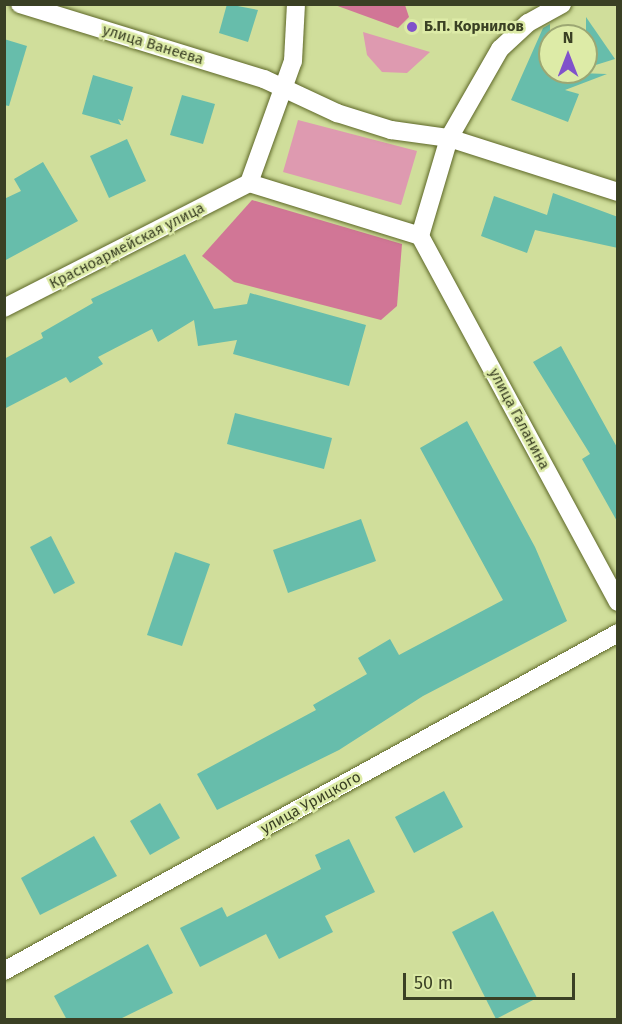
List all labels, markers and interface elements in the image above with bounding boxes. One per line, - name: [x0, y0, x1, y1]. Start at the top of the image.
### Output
- place label: Б.П. Корнилов: [424, 18, 524, 36]
- marker: Б.П. Корнилов: [405, 20, 419, 34]
- street label: улица Ванеева: [100, 21, 206, 69]
- north arrow: [538, 24, 598, 84]
- text: N: [563, 28, 573, 47]
- street label: Красноармейская улица: [46, 199, 208, 293]
- street label: улица Галанина: [485, 365, 553, 473]
- street label: улица Урицкого: [258, 768, 364, 838]
- scale bar: [406, 961, 578, 999]
- text: 50 m: [414, 972, 453, 994]

